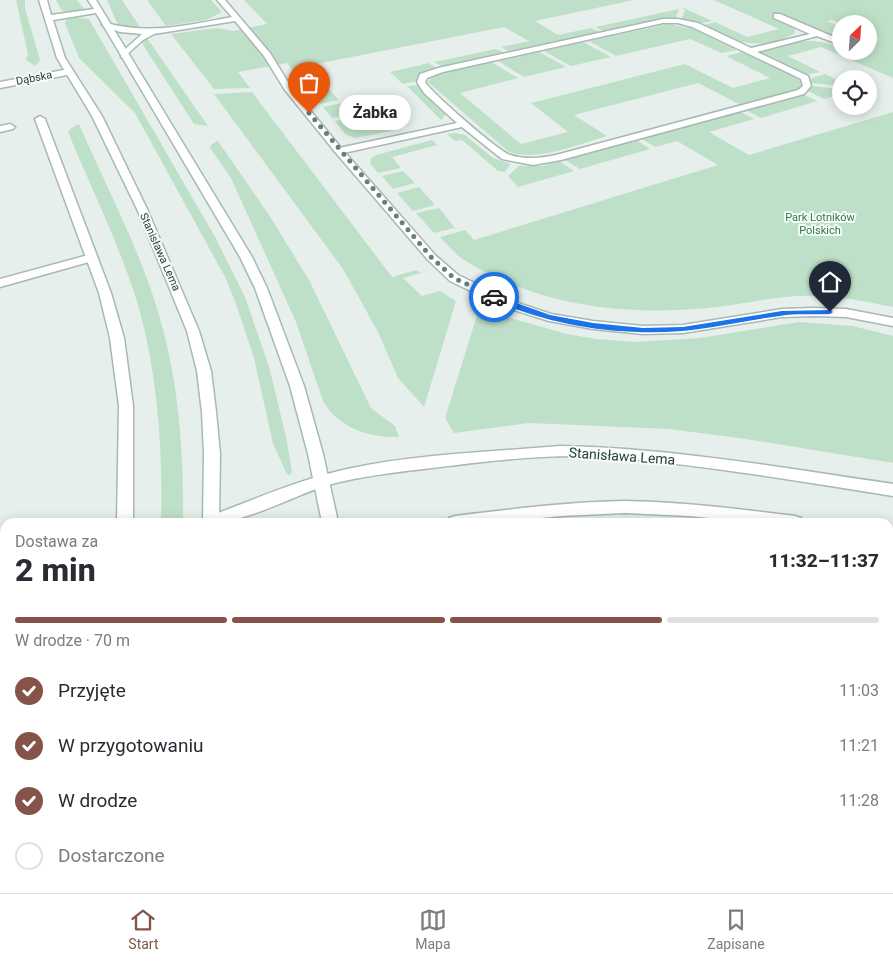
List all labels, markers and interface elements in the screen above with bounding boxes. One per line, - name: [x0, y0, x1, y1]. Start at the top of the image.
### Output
- north arrow: [832, 15, 878, 60]
- map controls: [832, 15, 877, 115]
- pin: [288, 62, 330, 113]
- street label: Dąbska: [15, 68, 53, 88]
- icon: bag: [295, 69, 323, 97]
- button: locate: [832, 70, 877, 115]
- callout: Żabka: [339, 96, 412, 130]
- text: Żabka: [353, 103, 397, 122]
- street label: Stanisława Lema: [137, 211, 183, 293]
- park label: Park Lotników Polskich: [785, 211, 856, 237]
- pin: [809, 261, 851, 312]
- icon: home: [816, 268, 844, 296]
- courier: [469, 272, 519, 322]
- icon: car: [480, 283, 508, 311]
- street label: Stanisława Lema: [568, 444, 676, 468]
- text: Dostawa za: [15, 532, 98, 551]
- text: 11:32–11:37: [768, 549, 879, 572]
- text: 2 min: [15, 551, 96, 589]
- text: W drodze · 70 m: [15, 631, 130, 650]
- icon: check: [15, 677, 43, 705]
- text: Przyjęte: [58, 679, 126, 702]
- text: 11:03: [839, 681, 879, 700]
- icon: check: [15, 732, 43, 760]
- text: W przygotowaniu: [58, 734, 204, 757]
- text: 11:21: [839, 736, 879, 755]
- icon: check: [15, 787, 43, 815]
- text: W drodze: [58, 789, 137, 812]
- text: 11:28: [839, 791, 879, 810]
- text: Dostarczone: [58, 844, 165, 867]
- tab: Start: [128, 906, 159, 952]
- tab: Mapa: [415, 906, 451, 952]
- tab: Zapisane: [707, 906, 765, 952]

